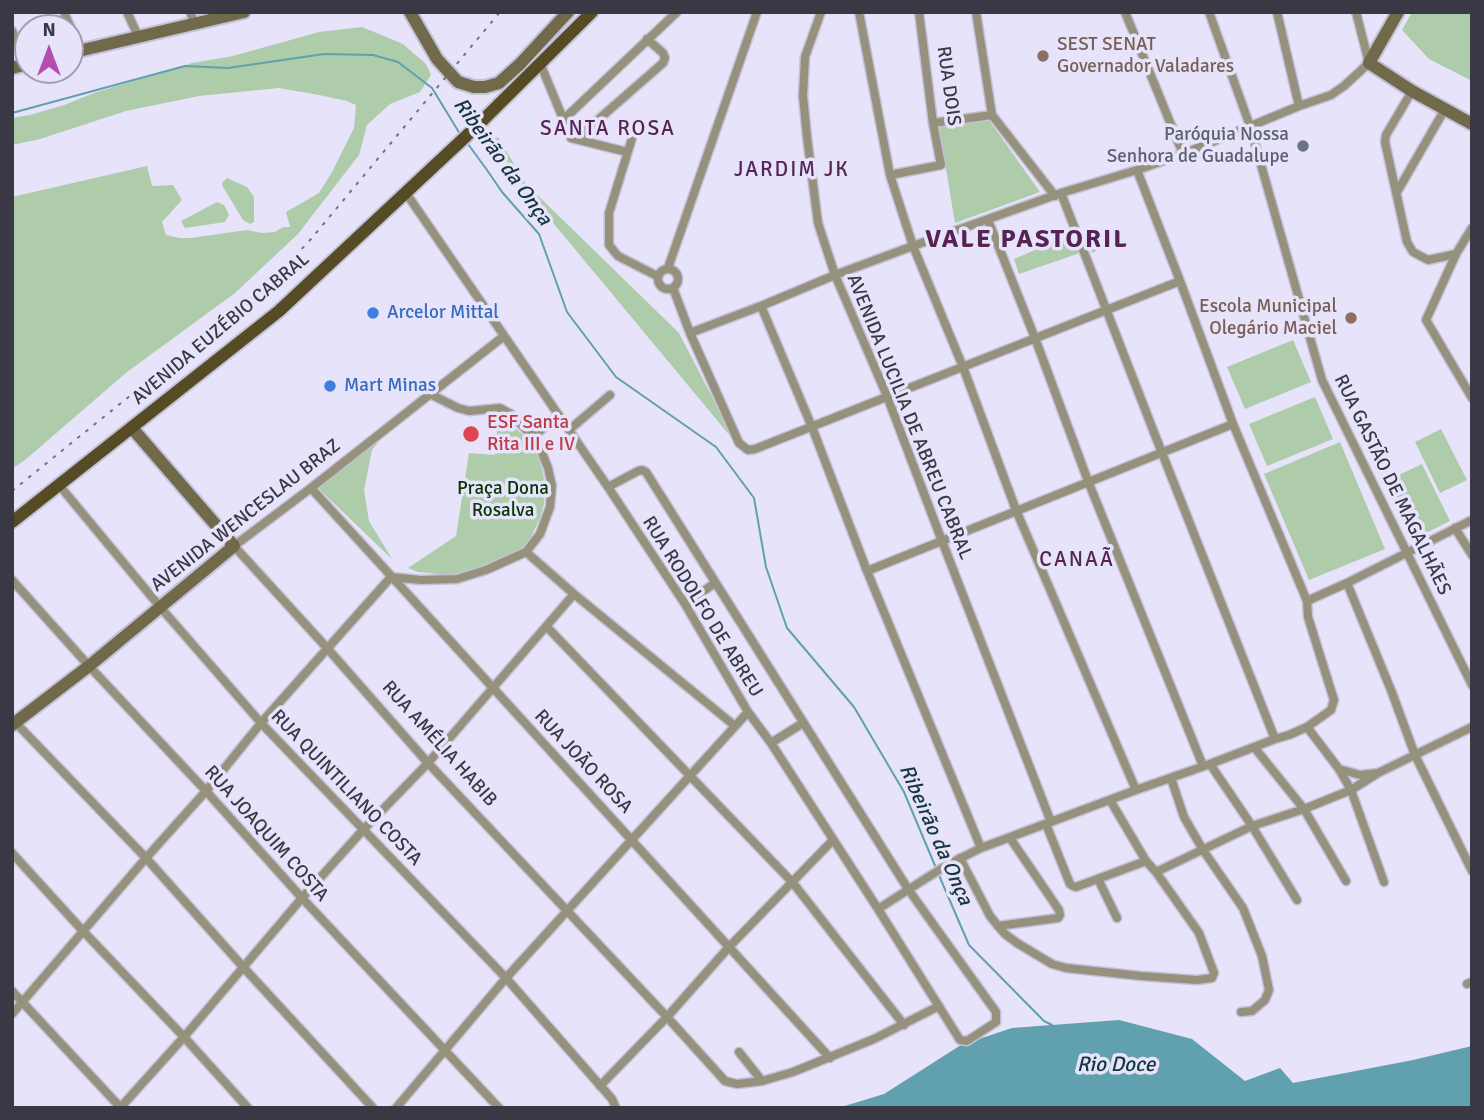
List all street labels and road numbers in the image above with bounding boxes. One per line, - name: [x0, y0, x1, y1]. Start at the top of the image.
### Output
- street label: RUA DOIS: [931, 45, 965, 127]
- street label: AVENIDA EUZÉBIO CABRAL: [128, 248, 314, 410]
- street label: AVENIDA LUCILIA DE ABREU CABRAL: [841, 271, 977, 563]
- street label: RUA GASTÃO DE MAGALHÃES: [1329, 371, 1455, 599]
- street label: AVENIDA WENCESLAU BRAZ: [147, 435, 345, 597]
- street label: RUA RODOLFO DE ABREU: [637, 512, 767, 702]
- street label: RUA AMÉLIA HABIB: [377, 677, 501, 811]
- street label: RUA QUINTILIANO COSTA: [266, 705, 426, 871]
- street label: RUA JOÃO ROSA: [529, 705, 637, 819]
- street label: RUA JOAQUIM COSTA: [199, 761, 333, 907]

